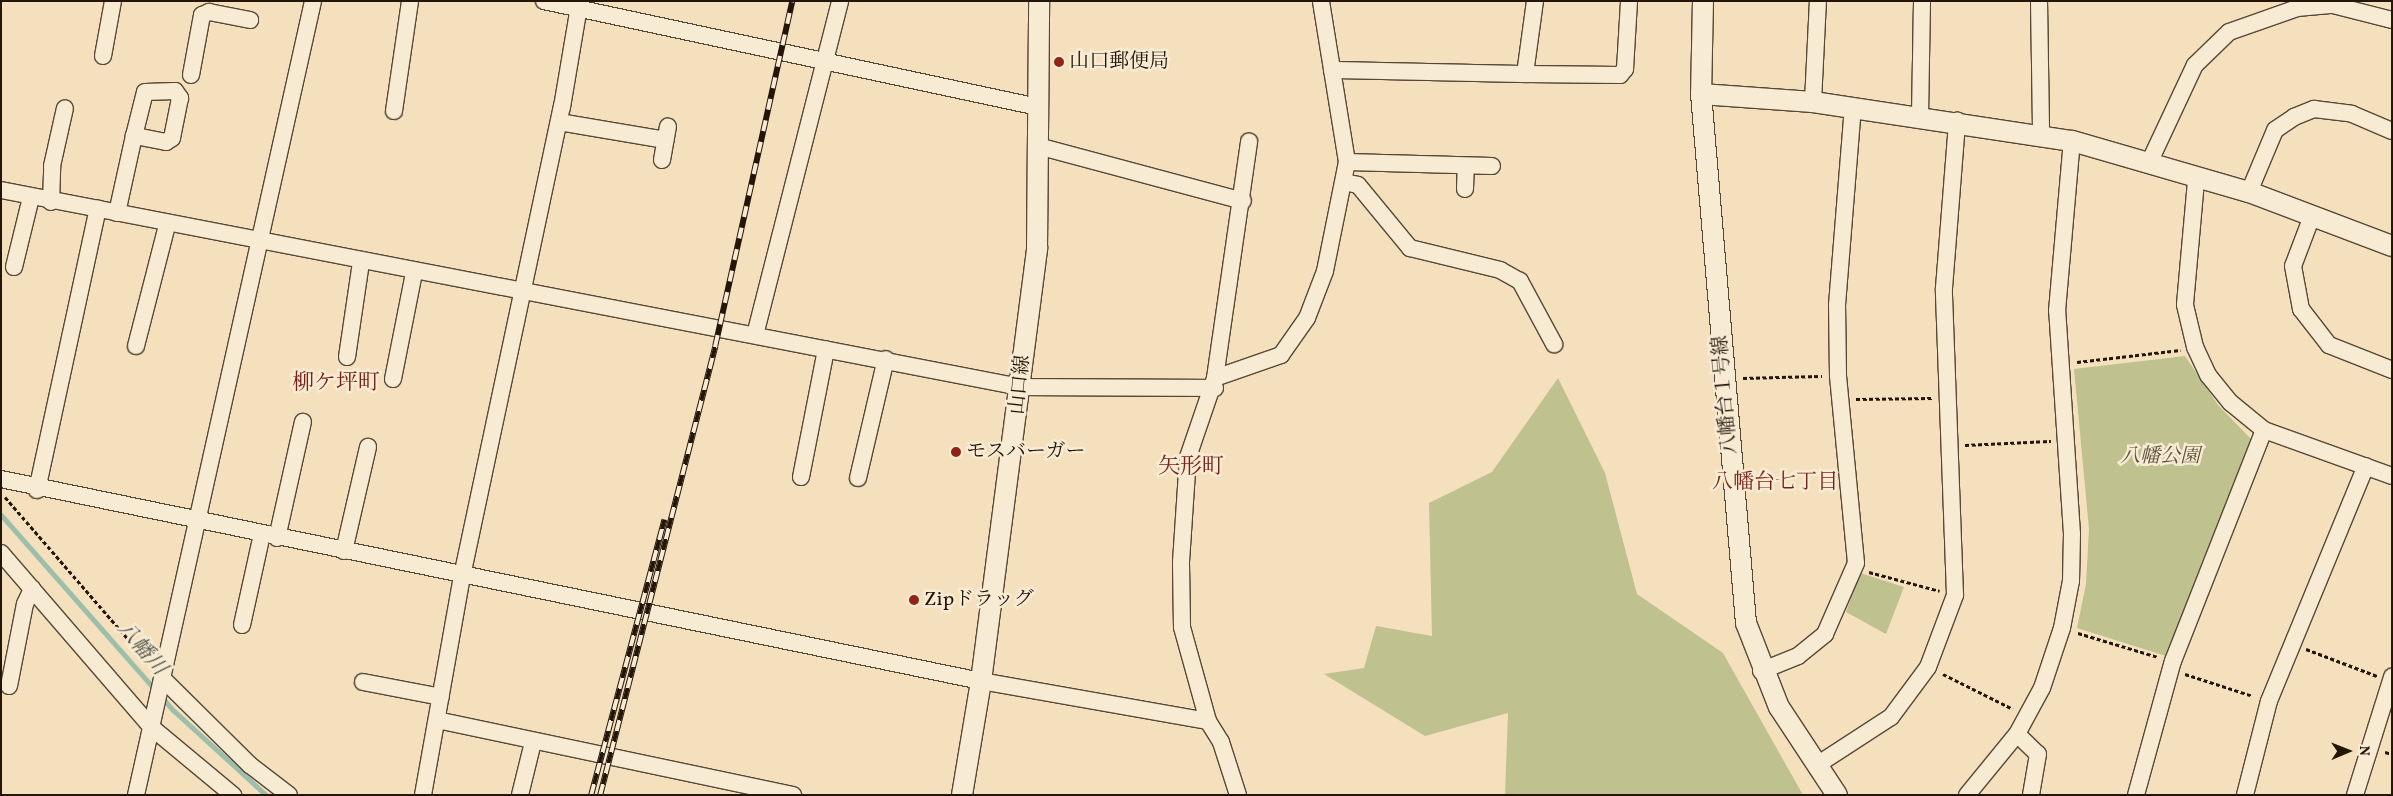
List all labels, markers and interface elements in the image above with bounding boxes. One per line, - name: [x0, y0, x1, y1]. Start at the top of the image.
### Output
- place label: 山口郵便局: [1069, 50, 1169, 74]
- marker: 山口郵便局: [1053, 56, 1065, 68]
- street label: 八幡台１号線: [1709, 334, 1743, 456]
- street label: 山口線: [1006, 354, 1036, 416]
- district label: 柳ケ坪町: [292, 371, 380, 397]
- place label: モスバーガー: [966, 440, 1086, 464]
- park label: 八幡公園: [2120, 445, 2200, 469]
- marker: モスバーガー: [950, 446, 962, 458]
- district label: 矢形町: [1158, 455, 1224, 481]
- district label: 八幡台七丁目: [1712, 470, 1838, 496]
- place label: Zipドラッグ: [924, 588, 1034, 612]
- marker: Zipドラッグ: [908, 594, 920, 606]
- water label: 八幡川: [111, 617, 171, 681]
- north arrow: [2323, 726, 2373, 776]
- text: N: [2354, 745, 2373, 756]

